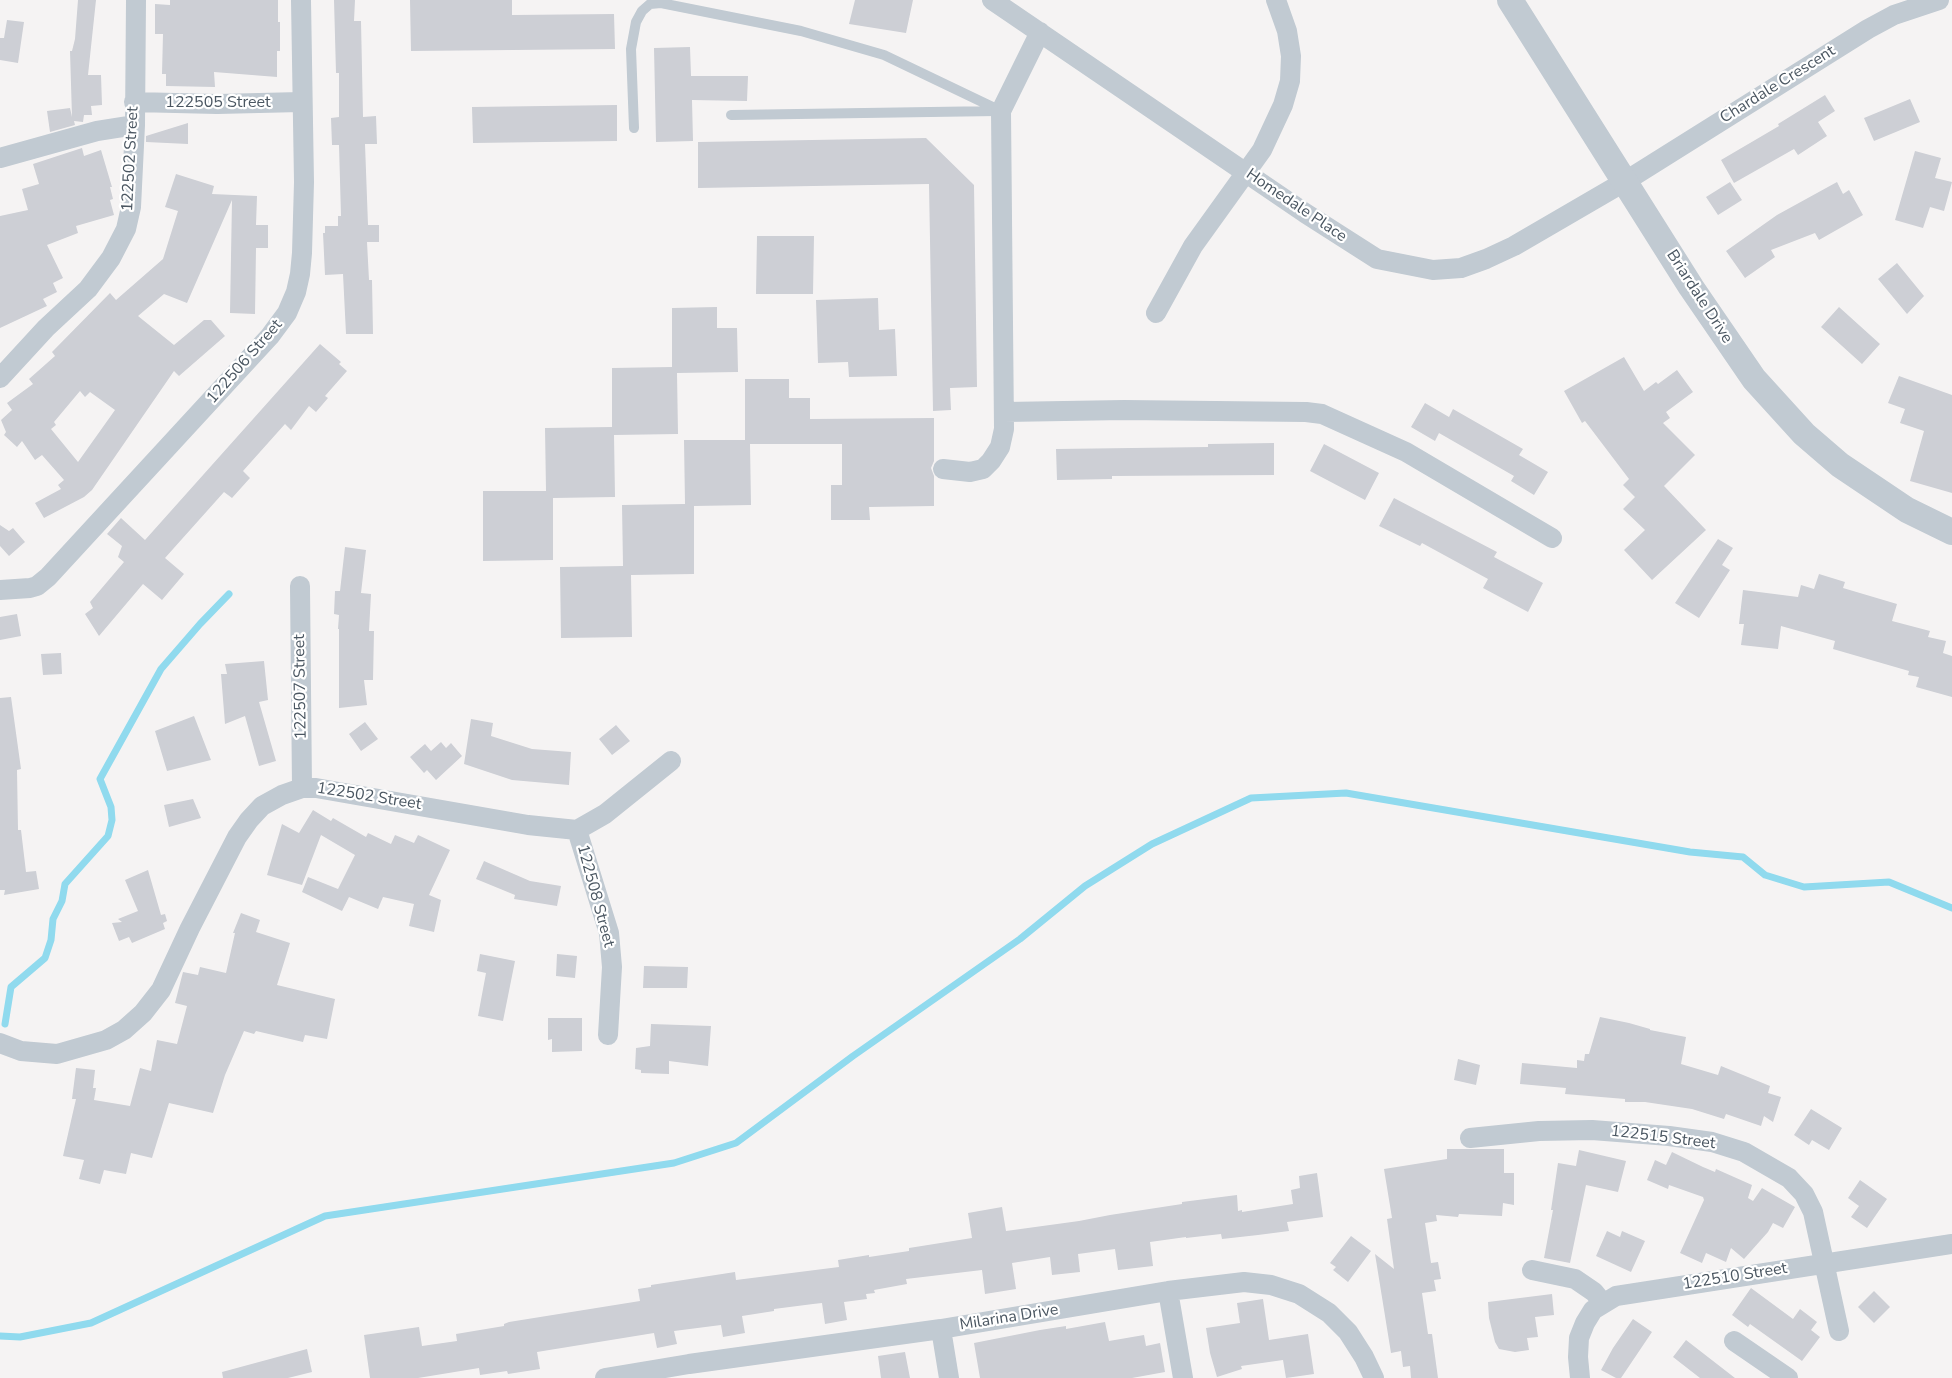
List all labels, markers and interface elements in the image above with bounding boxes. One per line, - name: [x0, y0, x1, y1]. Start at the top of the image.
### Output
- street label: Chardale Crescent: [1717, 42, 1839, 128]
- street label: 122505 Street: [165, 93, 271, 113]
- street label: 122502 Street: [119, 106, 143, 212]
- street label: Homedale Place: [1242, 165, 1350, 247]
- street label: Briardale Drive: [1662, 247, 1736, 347]
- street label: 122506 Street: [203, 316, 287, 408]
- street label: 122507 Street: [290, 634, 312, 740]
- street label: 122502 Street: [315, 779, 423, 815]
- street label: 122508 Street: [572, 843, 618, 949]
- street label: 122515 Street: [1610, 1122, 1716, 1154]
- street label: 122510 Street: [1681, 1259, 1789, 1295]
- street label: Milarina Drive: [958, 1301, 1060, 1335]

